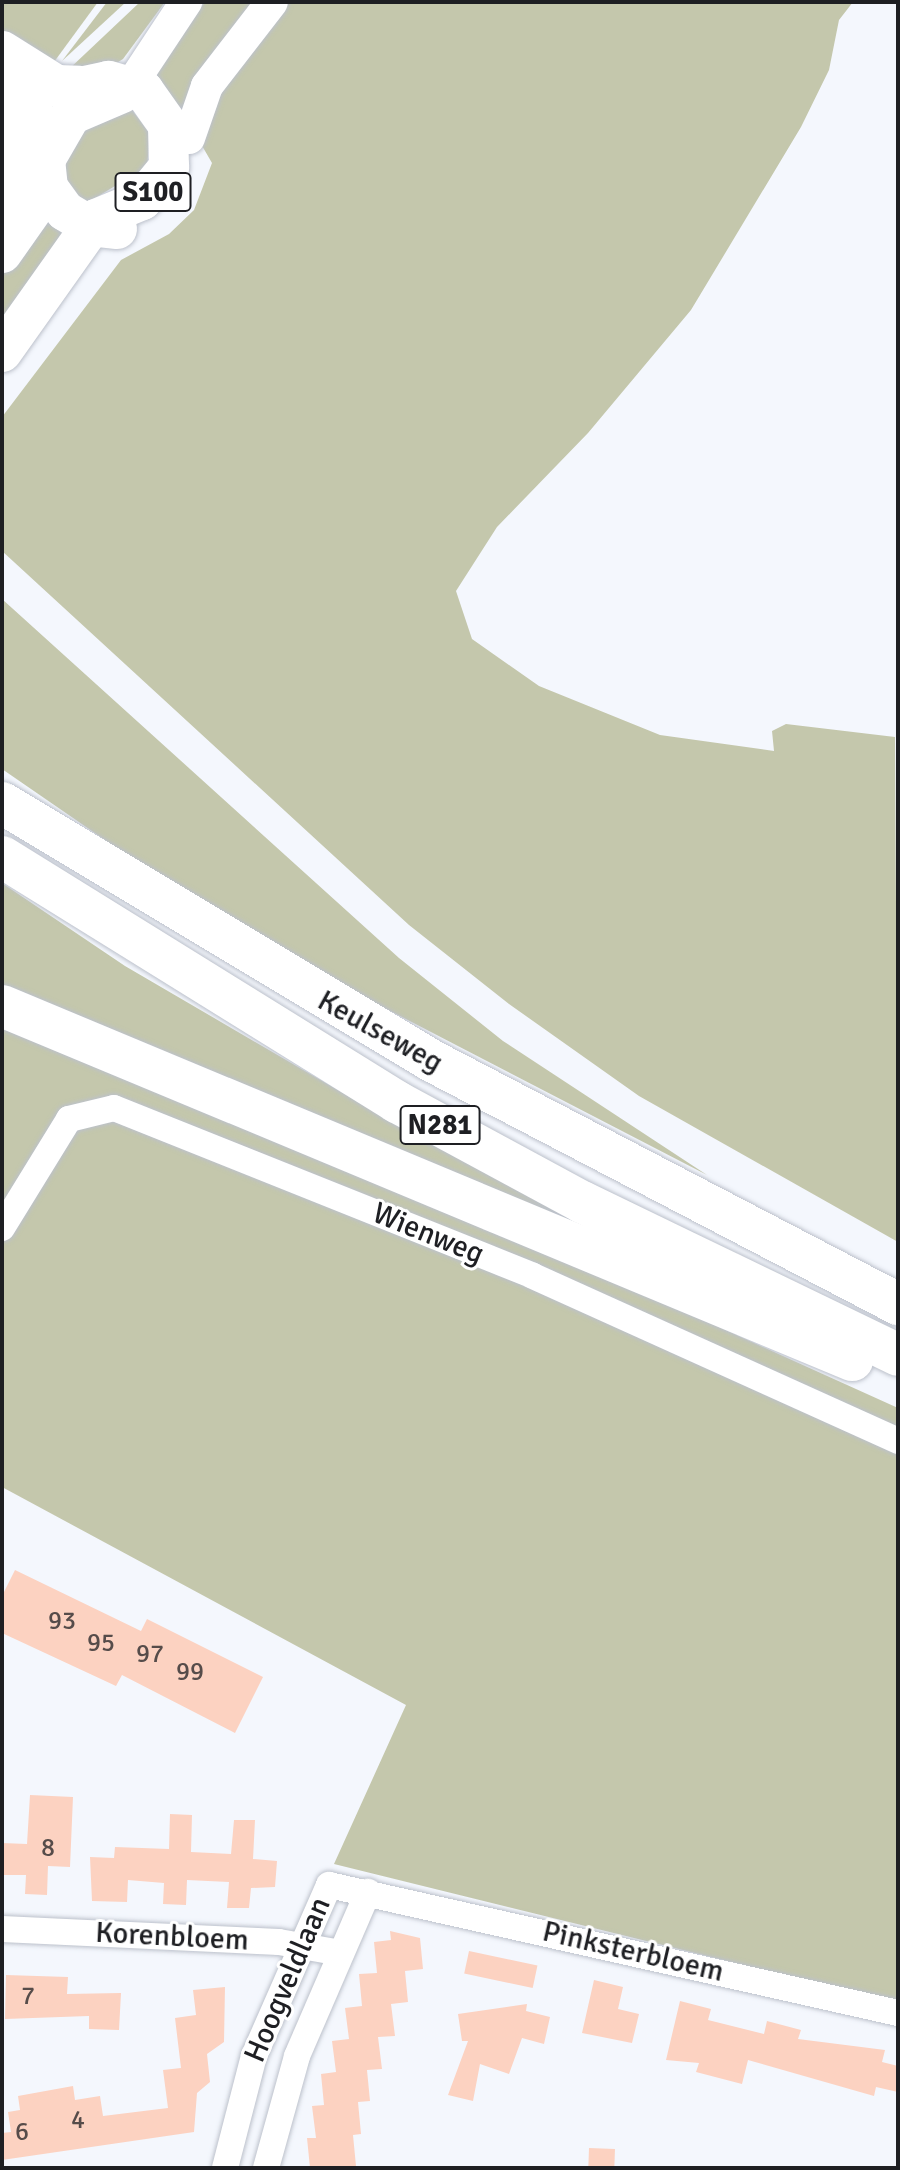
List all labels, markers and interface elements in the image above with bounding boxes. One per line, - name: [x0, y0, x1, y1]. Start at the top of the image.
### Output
- road number: S100: [113, 168, 193, 216]
- street label: Keulseweg: [311, 983, 449, 1081]
- road number: N281: [398, 1101, 482, 1149]
- street label: Wienweg: [367, 1195, 489, 1273]
- house number: 93: [48, 1606, 76, 1638]
- house number: 95: [87, 1628, 115, 1660]
- house number: 97: [136, 1639, 164, 1671]
- house number: 99: [176, 1657, 204, 1689]
- house number: 8: [41, 1833, 55, 1865]
- street label: Hoogveldlaan: [237, 1892, 339, 2068]
- street label: Pinksterbloem: [539, 1914, 727, 1990]
- street label: Korenbloem: [94, 1915, 250, 1959]
- house number: 7: [21, 1981, 35, 2013]
- house number: 4: [71, 2105, 85, 2137]
- house number: 6: [15, 2117, 29, 2149]

